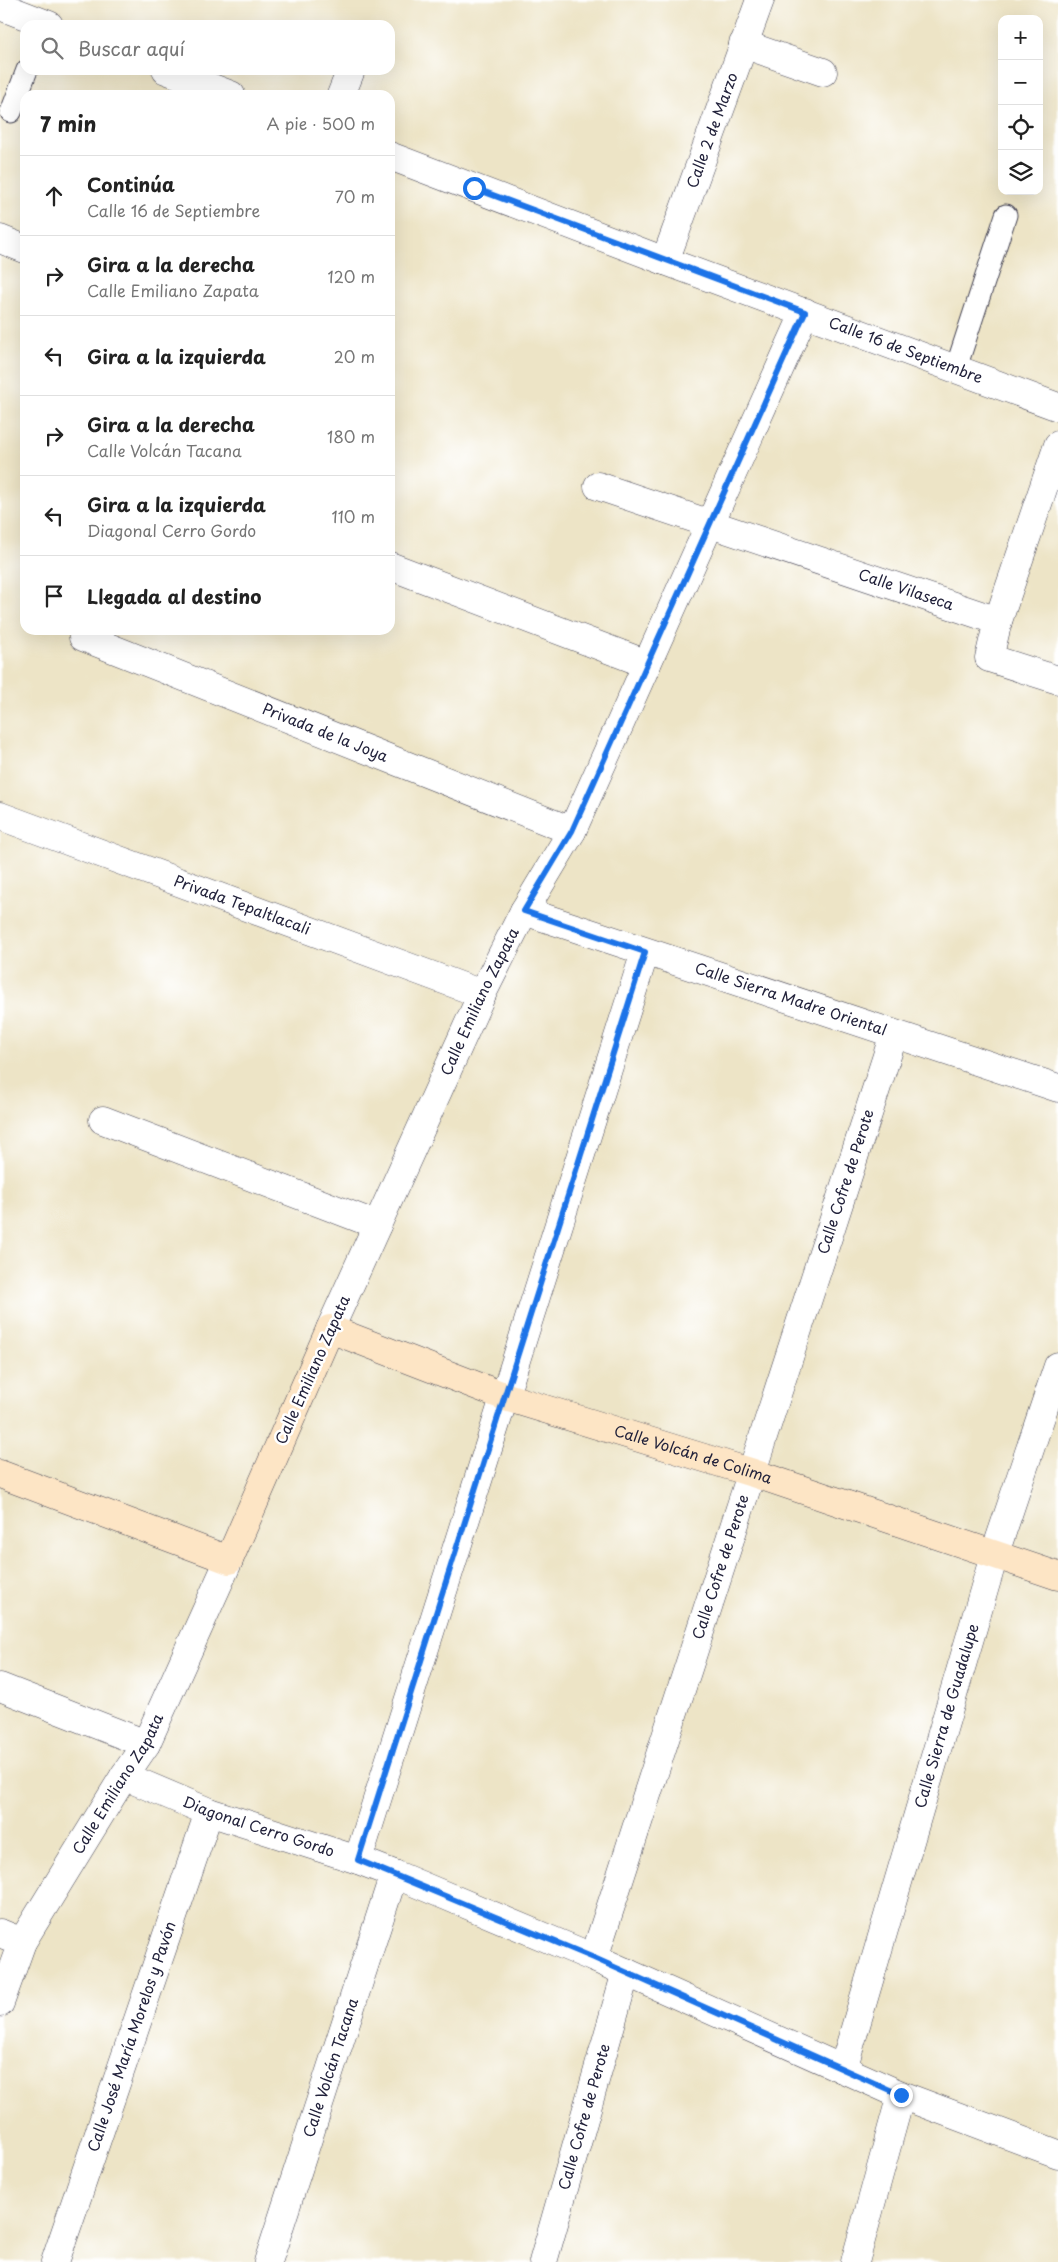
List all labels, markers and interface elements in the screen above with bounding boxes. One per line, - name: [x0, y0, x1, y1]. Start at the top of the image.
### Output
- map controls: [998, 15, 1043, 195]
- button: +: [998, 15, 1043, 60]
- search box: [20, 20, 395, 75]
- icon: search: [38, 34, 66, 62]
- text: Buscar aquí: [78, 34, 185, 62]
- button: −: [998, 60, 1043, 105]
- street label: Calle 2 de Marzo: [680, 69, 743, 191]
- button: locate: [998, 105, 1043, 150]
- text: 7 min: [40, 107, 96, 139]
- text: A pie · 500 m: [266, 111, 375, 135]
- button: layers: [998, 150, 1043, 195]
- text: Continúa: [87, 170, 175, 198]
- route start: [463, 177, 486, 200]
- icon: ahead: [40, 182, 68, 210]
- text: 70 m: [335, 184, 375, 208]
- text: Calle 16 de Septiembre: [87, 198, 260, 222]
- text: Gira a la derecha: [87, 250, 255, 278]
- icon: right: [40, 262, 68, 290]
- text: 120 m: [328, 264, 375, 288]
- text: Calle Emiliano Zapata: [87, 278, 259, 302]
- street label: Calle 16 de Septiembre: [826, 310, 986, 388]
- icon: left: [40, 342, 68, 370]
- text: Gira a la izquierda: [87, 342, 266, 370]
- text: 20 m: [334, 344, 375, 368]
- text: Gira a la derecha: [87, 410, 255, 438]
- icon: right: [40, 422, 68, 450]
- text: 180 m: [327, 424, 375, 448]
- text: Calle Volcán Tacana: [87, 438, 242, 462]
- text: Gira a la izquierda: [87, 490, 266, 518]
- icon: left: [40, 502, 68, 530]
- text: 110 m: [332, 504, 375, 528]
- text: Diagonal Cerro Gordo: [87, 518, 256, 542]
- street label: Calle Vilaseca: [856, 562, 958, 616]
- icon: arrive: [40, 582, 68, 610]
- text: Llegada al destino: [87, 582, 261, 610]
- street label: Privada de la Joya: [259, 696, 392, 767]
- street label: Privada Tepaltlacali: [171, 868, 314, 940]
- street label: Calle Emiliano Zapata: [434, 923, 524, 1079]
- street label: Calle Sierra Madre Oriental: [692, 955, 890, 1041]
- street label: Calle Cofre de Perote: [810, 1106, 879, 1257]
- street label: Calle Emiliano Zapata: [268, 1291, 355, 1448]
- street label: Calle Volcán de Colima: [611, 1418, 776, 1489]
- street label: Calle Cofre de Perote: [685, 1491, 754, 1642]
- street label: Calle Sierra de Guadalupe: [907, 1621, 984, 1811]
- street label: Calle Emiliano Zapata: [66, 1709, 169, 1858]
- street label: Diagonal Cerro Gordo: [180, 1789, 338, 1862]
- street label: Calle José María Morelos y Pavón: [81, 1918, 181, 2155]
- street label: Calle Volcán Tacana: [296, 1995, 363, 2140]
- street label: Calle Cofre de Perote: [551, 2041, 615, 2192]
- route end: [890, 2084, 913, 2107]

